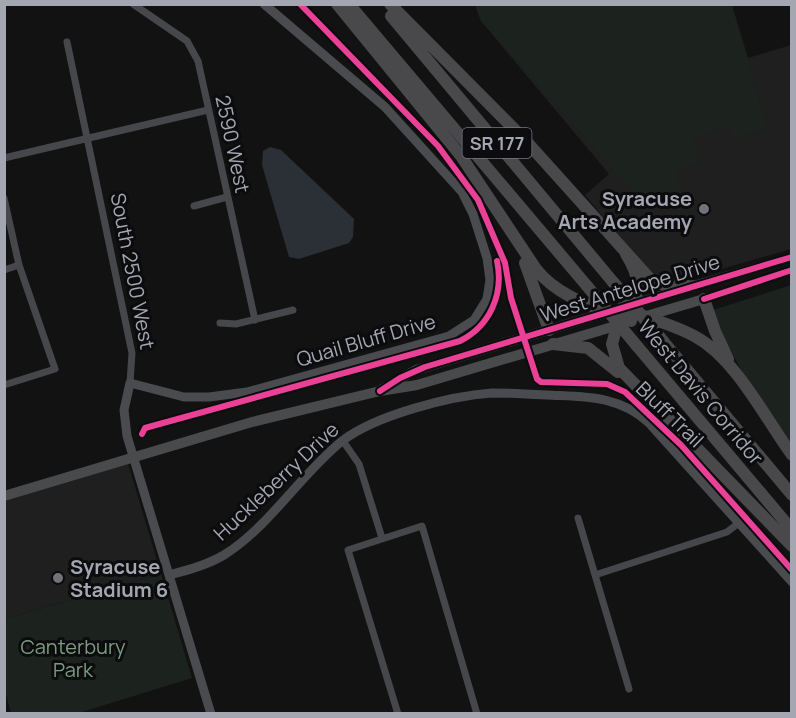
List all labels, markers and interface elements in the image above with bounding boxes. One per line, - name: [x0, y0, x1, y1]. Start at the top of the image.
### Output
- street label: 2590 West: [209, 93, 257, 195]
- road number: SR 177: [462, 128, 532, 158]
- place label: Syracuse Arts Academy: [558, 185, 693, 235]
- street label: South 2500 West: [105, 190, 161, 352]
- marker: Syracuse Arts Academy: [697, 202, 711, 216]
- street label: West Antelope Drive: [537, 248, 723, 328]
- street label: Quail Bluff Drive: [293, 307, 439, 373]
- street label: West Davis Corridor: [632, 314, 770, 470]
- street label: Bluff Trail: [630, 375, 710, 453]
- street label: Huckleberry Drive: [208, 416, 344, 546]
- place label: Syracuse Stadium 6: [70, 553, 168, 603]
- marker: Syracuse Stadium 6: [51, 571, 65, 585]
- park label: Canterbury Park: [20, 633, 126, 683]

